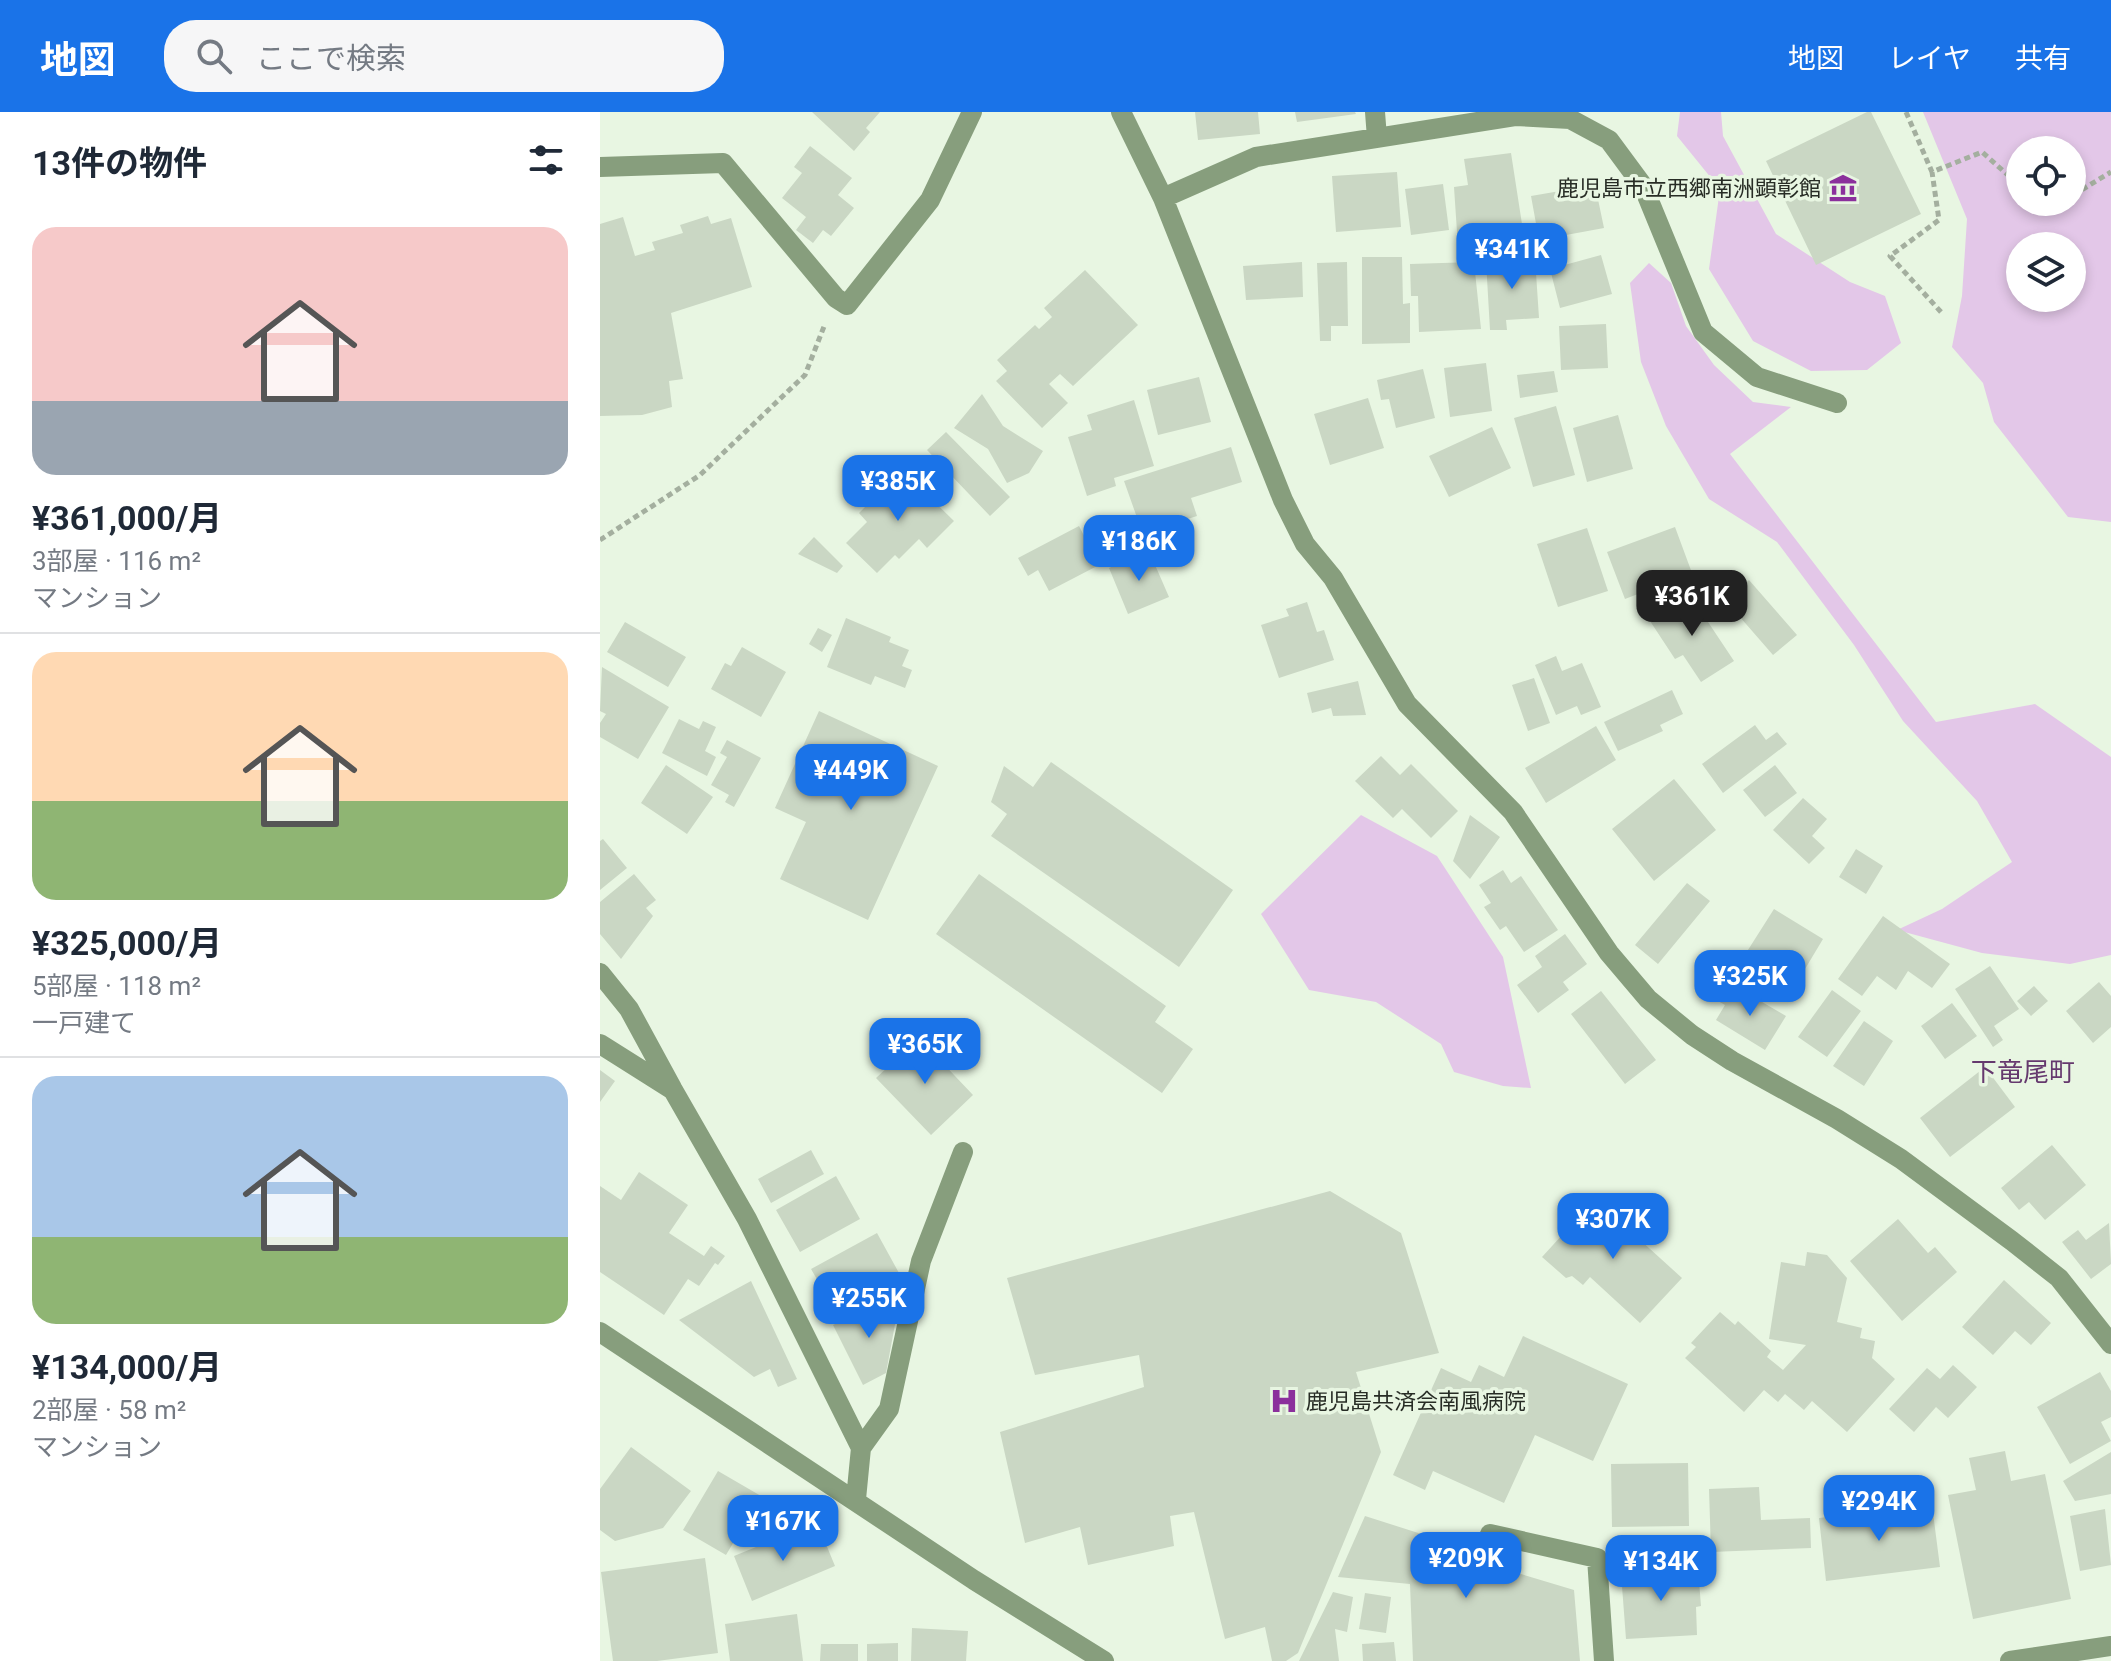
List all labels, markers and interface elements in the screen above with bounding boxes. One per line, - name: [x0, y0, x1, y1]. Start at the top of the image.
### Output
- search box: [164, 20, 724, 92]
- icon: search: [192, 34, 236, 78]
- text: 地図: [40, 38, 116, 82]
- text: ここで検索: [256, 41, 406, 76]
- text: 地図: [1788, 42, 1844, 75]
- text: レイヤ: [1888, 42, 1971, 75]
- text: 共有: [2015, 42, 2071, 75]
- map controls: [2006, 136, 2086, 312]
- button: locate: [2006, 136, 2086, 216]
- icon: filters: [524, 138, 568, 182]
- text: 13件の物件: [32, 143, 207, 183]
- museum icon: 鹿児島市立西郷南洲顕彰館: [1828, 173, 1858, 203]
- place label: 鹿児島市立西郷南洲顕彰館: [1557, 176, 1821, 201]
- pin: ¥341K: [1456, 223, 1568, 291]
- button: layers: [2006, 232, 2086, 312]
- text: ¥341K: [1474, 234, 1550, 264]
- icon: home: [228, 279, 372, 423]
- pin: ¥385K: [842, 455, 954, 523]
- text: ¥385K: [860, 466, 936, 496]
- text: ¥361,000/月: [32, 498, 222, 538]
- pin: ¥186K: [1083, 515, 1195, 583]
- text: ¥186K: [1101, 526, 1177, 556]
- text: 3部屋 · 116 m²: [32, 546, 201, 576]
- pin: ¥361K: [1636, 570, 1748, 638]
- text: ¥361K: [1654, 581, 1730, 611]
- text: マンション: [32, 583, 162, 613]
- icon: home: [228, 704, 372, 848]
- pin: ¥449K: [795, 744, 907, 812]
- text: ¥449K: [813, 755, 889, 785]
- text: ¥325,000/月: [32, 923, 222, 963]
- pin: ¥325K: [1694, 950, 1806, 1018]
- text: ¥325K: [1712, 961, 1788, 991]
- text: 5部屋 · 118 m²: [32, 971, 201, 1001]
- text: 一戸建て: [32, 1008, 136, 1038]
- pin: ¥365K: [869, 1018, 981, 1086]
- text: ¥365K: [887, 1029, 963, 1059]
- district label: 下竜尾町: [1971, 1057, 2075, 1087]
- icon: home: [228, 1128, 372, 1272]
- pin: ¥307K: [1557, 1193, 1669, 1261]
- text: ¥307K: [1575, 1204, 1651, 1234]
- pin: ¥255K: [813, 1272, 925, 1340]
- text: ¥255K: [831, 1283, 907, 1313]
- text: ¥134,000/月: [32, 1347, 222, 1387]
- hospital icon: 鹿児島共済会南風病院: [1269, 1386, 1299, 1416]
- place label: 鹿児島共済会南風病院: [1306, 1389, 1526, 1414]
- text: 2部屋 · 58 m²: [32, 1395, 186, 1425]
- text: マンション: [32, 1432, 162, 1462]
- pin: ¥294K: [1823, 1475, 1935, 1543]
- text: ¥294K: [1841, 1486, 1917, 1516]
- pin: ¥167K: [727, 1495, 839, 1563]
- text: ¥167K: [745, 1506, 821, 1536]
- pin: ¥209K: [1410, 1532, 1522, 1600]
- pin: ¥134K: [1605, 1535, 1717, 1603]
- text: ¥209K: [1428, 1543, 1504, 1573]
- text: ¥134K: [1623, 1546, 1699, 1576]

